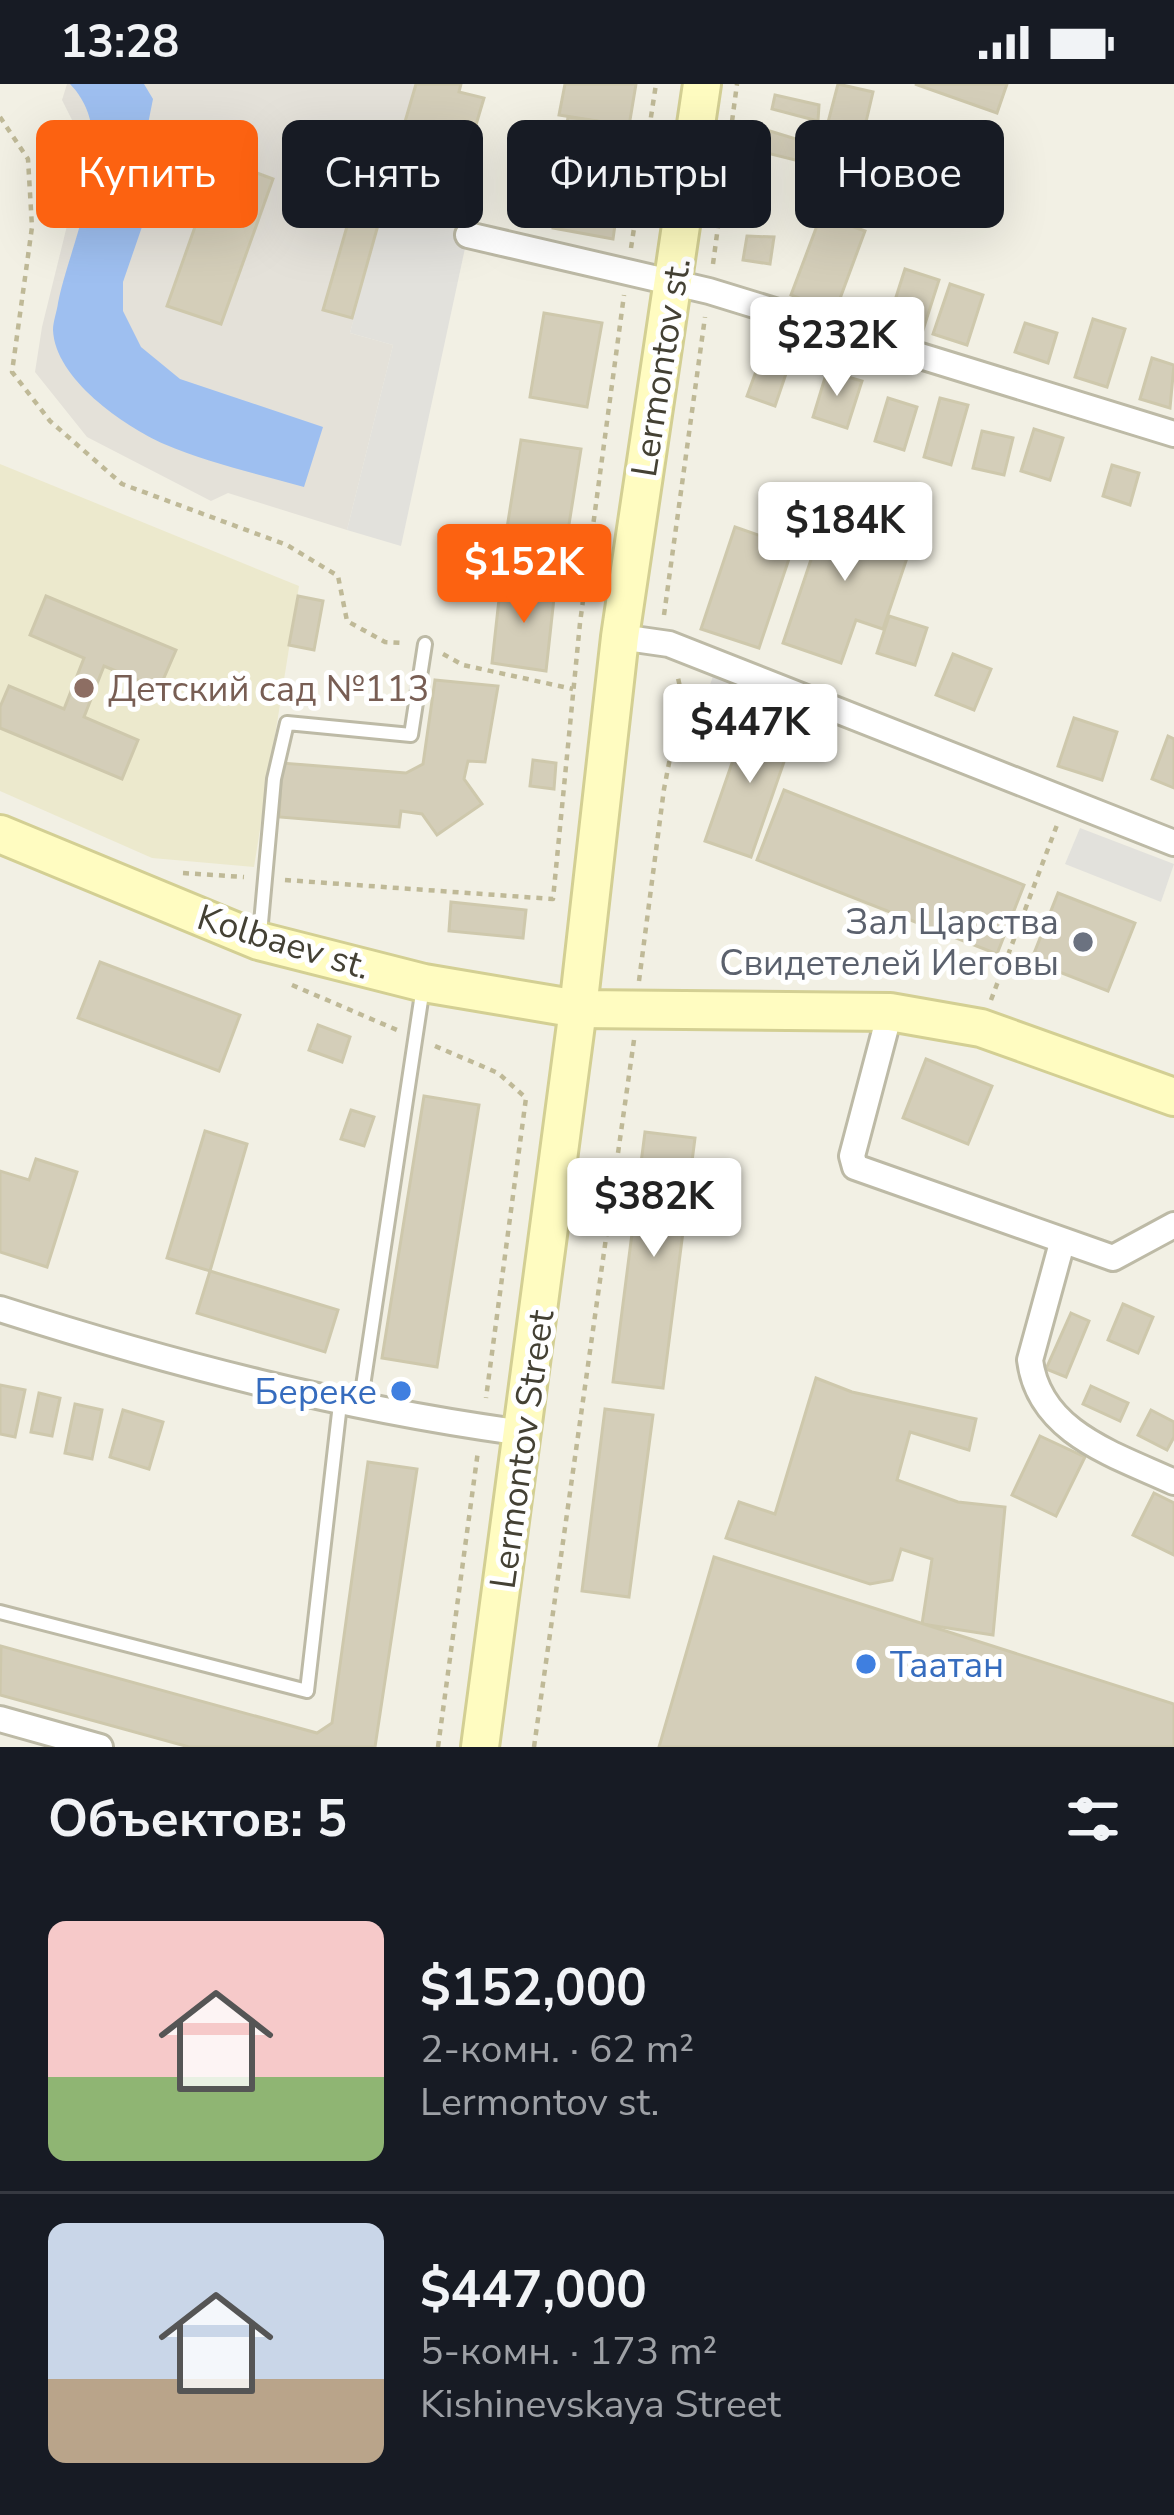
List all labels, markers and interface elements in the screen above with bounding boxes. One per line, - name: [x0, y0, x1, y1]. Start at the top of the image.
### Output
- text: 13:28: [60, 12, 179, 73]
- chip: Купить: [36, 120, 258, 228]
- chip: Снять: [282, 120, 483, 228]
- chip: Фильтры: [507, 120, 771, 228]
- chip: Новое: [795, 120, 1004, 228]
- street label: Lermontov st.: [620, 254, 703, 480]
- pin: $232K: [753, 297, 921, 399]
- text: $232K: [777, 309, 897, 362]
- pin: $184K: [761, 482, 929, 584]
- text: $184K: [785, 494, 905, 547]
- pin: $152K: [440, 524, 608, 626]
- text: $152K: [464, 536, 584, 589]
- place label: Детский сад №113: [108, 665, 429, 714]
- marker: Детский сад №113: [71, 675, 97, 701]
- pin: $447K: [666, 684, 834, 786]
- text: $447K: [690, 696, 810, 749]
- street label: Kolbaev st.: [191, 893, 376, 992]
- place label: Зал Царства Свидетелей Иеговы: [719, 898, 1059, 988]
- marker: Зал Царства Свидетелей Иеговы: [1070, 929, 1096, 955]
- pin: $382K: [570, 1158, 738, 1260]
- text: $382K: [594, 1170, 714, 1223]
- street label: Lermontov Street: [479, 1306, 566, 1592]
- place label: Береке: [254, 1368, 377, 1417]
- marker: Береке: [388, 1378, 414, 1404]
- place label: Таатан: [890, 1641, 1004, 1690]
- marker: Таатан: [853, 1651, 879, 1677]
- text: Объектов: 5: [48, 1784, 347, 1854]
- icon: filters: [1060, 1786, 1126, 1852]
- text: $152,000: [420, 1953, 647, 2023]
- icon: home: [144, 1969, 288, 2113]
- text: 2-комн. · 62 m²: [420, 2023, 694, 2076]
- text: Lermontov st.: [420, 2076, 660, 2129]
- text: $447,000: [420, 2255, 647, 2325]
- icon: home: [144, 2271, 288, 2415]
- text: 5-комн. · 173 m²: [420, 2325, 717, 2378]
- text: Kishinevskaya Street: [420, 2378, 781, 2431]

